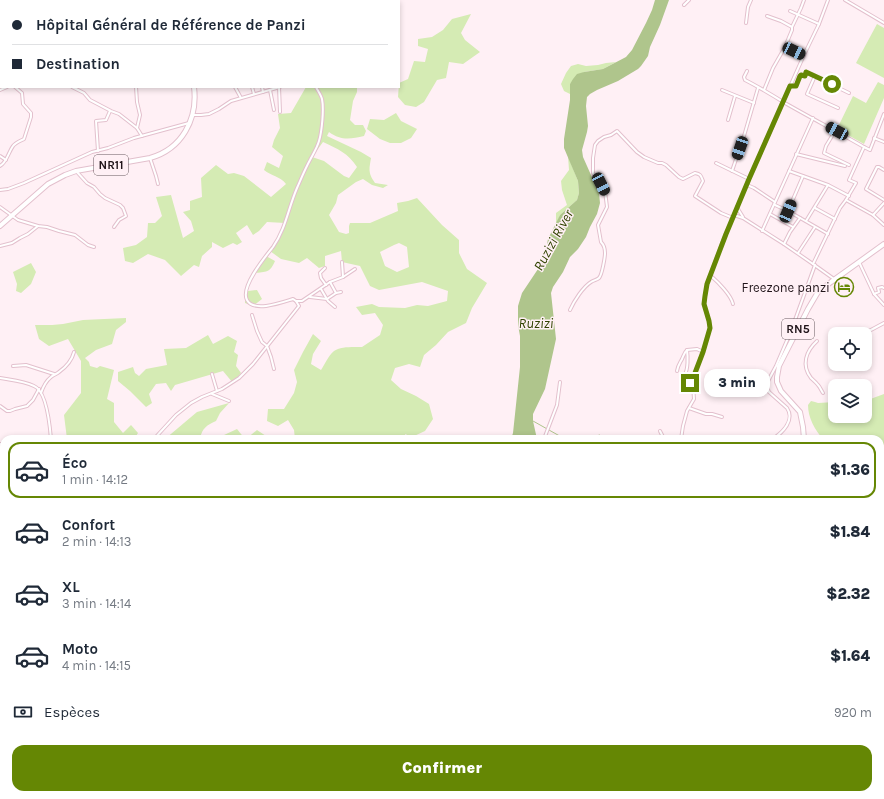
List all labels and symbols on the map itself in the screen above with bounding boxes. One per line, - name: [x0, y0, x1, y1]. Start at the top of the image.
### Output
- car: [781, 40, 807, 62]
- route start: [823, 75, 841, 93]
- car: [824, 120, 850, 142]
- car: [730, 135, 750, 161]
- road number: NR11: [94, 155, 128, 175]
- car: [590, 171, 612, 197]
- car: [778, 198, 798, 224]
- water label: Ruzizi River: [530, 206, 578, 274]
- hotel icon: Freezone panzi: [833, 276, 855, 298]
- place label: Freezone panzi: [742, 280, 830, 295]
- water label: Ruzizi: [519, 315, 554, 332]
- road number: RN5: [782, 319, 814, 339]
- callout: 3 min: [704, 369, 770, 397]
- route end: [681, 374, 699, 392]

